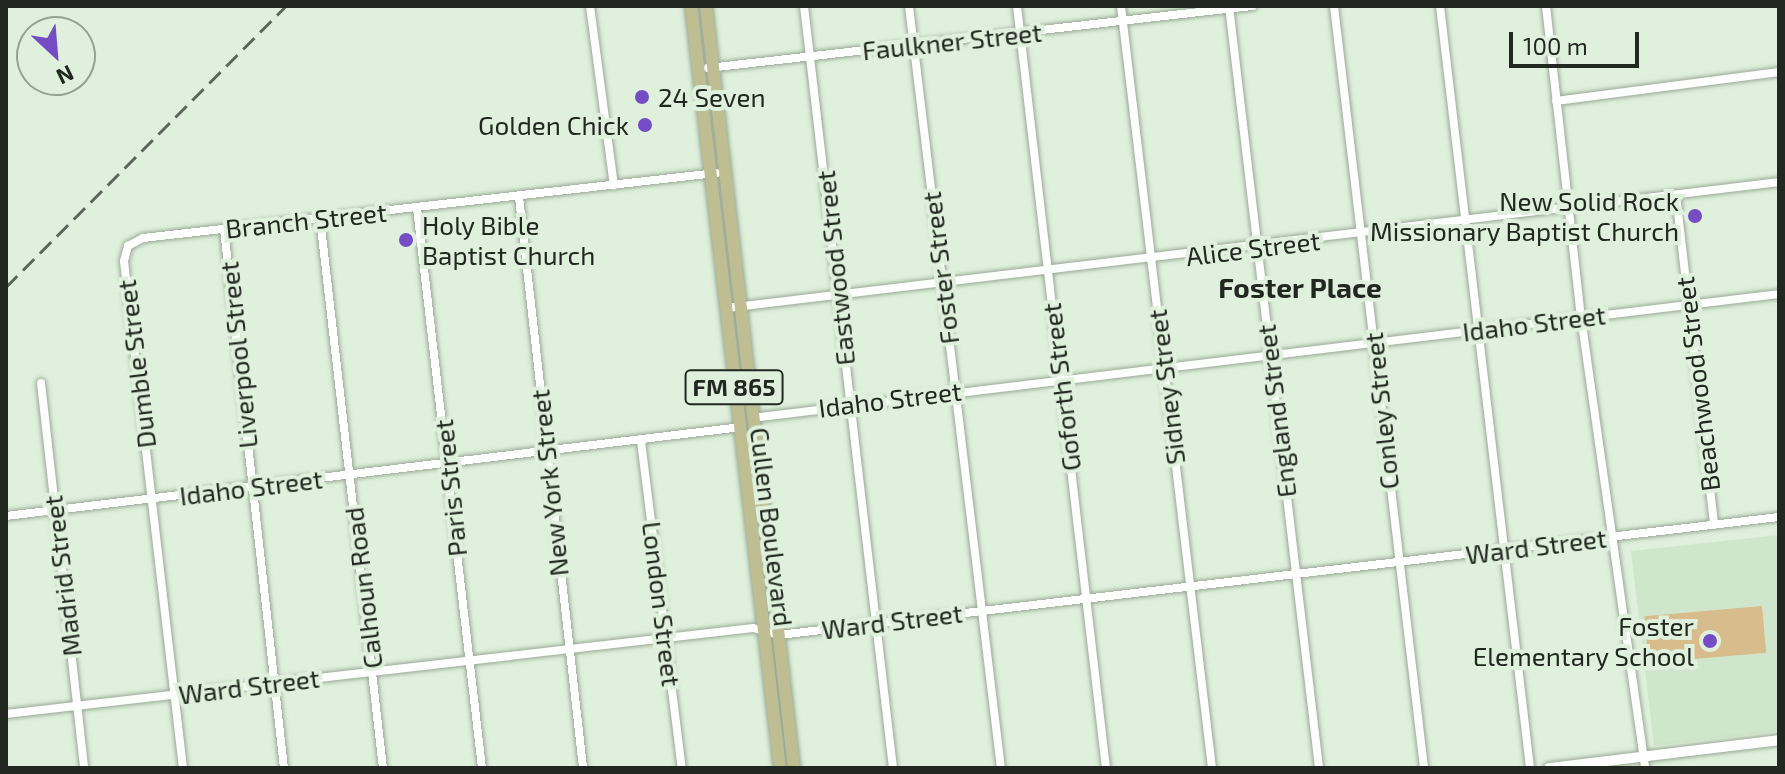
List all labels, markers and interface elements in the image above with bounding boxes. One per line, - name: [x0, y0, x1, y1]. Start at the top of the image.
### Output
- north arrow: [16, 16, 96, 96]
- street label: Faulkner Street: [860, 16, 1044, 66]
- scale bar: [1513, 16, 1643, 66]
- text: 100 m: [1523, 31, 1588, 60]
- text: N: [53, 61, 78, 91]
- place label: 24 Seven: [658, 81, 766, 113]
- marker: 24 Seven: [633, 88, 651, 106]
- place label: Golden Chick: [478, 109, 629, 141]
- marker: Golden Chick: [636, 116, 654, 134]
- street label: Eastwood Street: [809, 169, 861, 367]
- place label: New Solid Rock Missionary Baptist Church: [1369, 185, 1679, 246]
- street label: Foster Street: [915, 190, 965, 346]
- street label: Branch Street: [224, 196, 388, 244]
- marker: New Solid Rock Missionary Baptist Church: [1686, 207, 1704, 225]
- place label: Holy Bible Baptist Church: [422, 209, 595, 270]
- street label: Alice Street: [1184, 224, 1322, 272]
- marker: Holy Bible Baptist Church: [397, 231, 415, 249]
- street label: Liverpool Street: [213, 260, 263, 450]
- district label: Foster Place: [1218, 270, 1382, 304]
- street label: Beachwood Street: [1668, 275, 1726, 493]
- street label: Dumble Street: [110, 278, 162, 450]
- street label: Idaho Street: [1461, 299, 1607, 347]
- street label: Goforth Street: [1035, 301, 1087, 473]
- street label: Sidney Street: [1141, 307, 1191, 467]
- street label: England Street: [1250, 323, 1302, 499]
- street label: Conley Street: [1357, 331, 1405, 491]
- road number: FM 865: [684, 367, 784, 407]
- street label: Idaho Street: [817, 375, 963, 423]
- street label: New York Street: [524, 387, 574, 579]
- street label: Paris Street: [427, 418, 473, 558]
- street label: Cullen Boulevard: [744, 426, 800, 628]
- street label: Idaho Street: [178, 463, 324, 511]
- street label: Madrid Street: [37, 494, 87, 658]
- street label: Calhoun Road: [338, 506, 388, 670]
- street label: London Street: [636, 520, 688, 688]
- street label: Ward Street: [1464, 522, 1608, 570]
- street label: Ward Street: [820, 597, 964, 645]
- place label: Foster Elementary School: [1472, 610, 1694, 672]
- marker: Foster Elementary School: [1701, 632, 1719, 650]
- street label: Ward Street: [177, 662, 321, 710]

